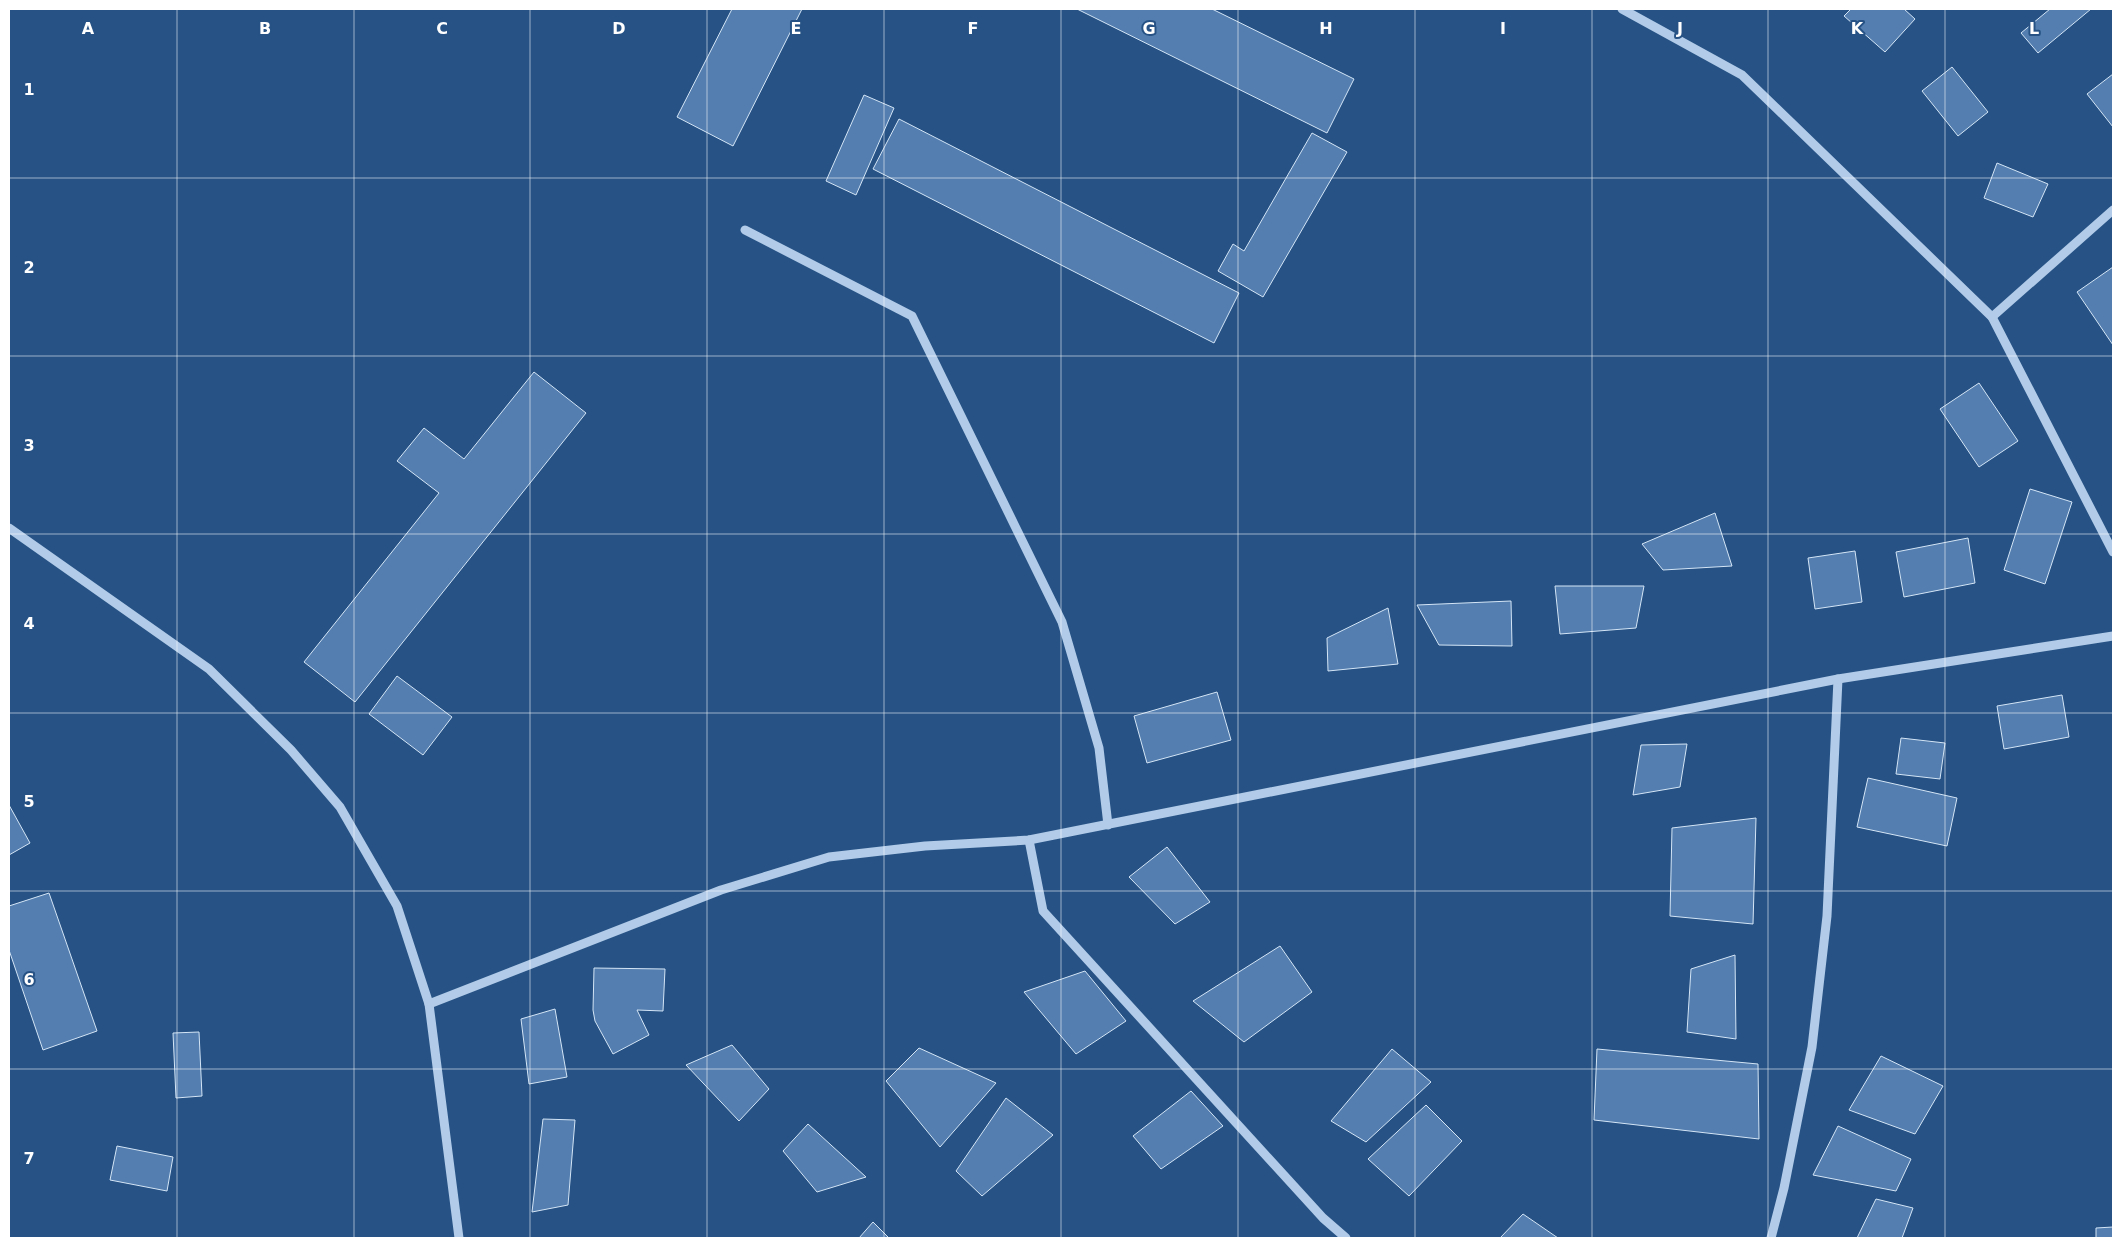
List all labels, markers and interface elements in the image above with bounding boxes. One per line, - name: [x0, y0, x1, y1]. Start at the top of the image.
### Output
- text: A: [82, 19, 95, 38]
- text: B: [259, 19, 271, 38]
- text: C: [436, 19, 448, 38]
- text: D: [612, 19, 626, 38]
- text: E: [791, 19, 801, 38]
- text: F: [968, 19, 978, 38]
- text: G: [1142, 19, 1156, 38]
- text: H: [1319, 19, 1333, 38]
- text: I: [1500, 19, 1506, 38]
- text: J: [1676, 19, 1683, 38]
- text: K: [1851, 19, 1864, 38]
- text: L: [2029, 19, 2039, 38]
- text: 1: [23, 80, 35, 99]
- text: 2: [23, 258, 35, 277]
- text: 3: [23, 436, 35, 455]
- text: 4: [23, 614, 35, 633]
- text: 5: [23, 792, 35, 811]
- text: 6: [23, 970, 35, 989]
- text: 7: [23, 1149, 35, 1168]

